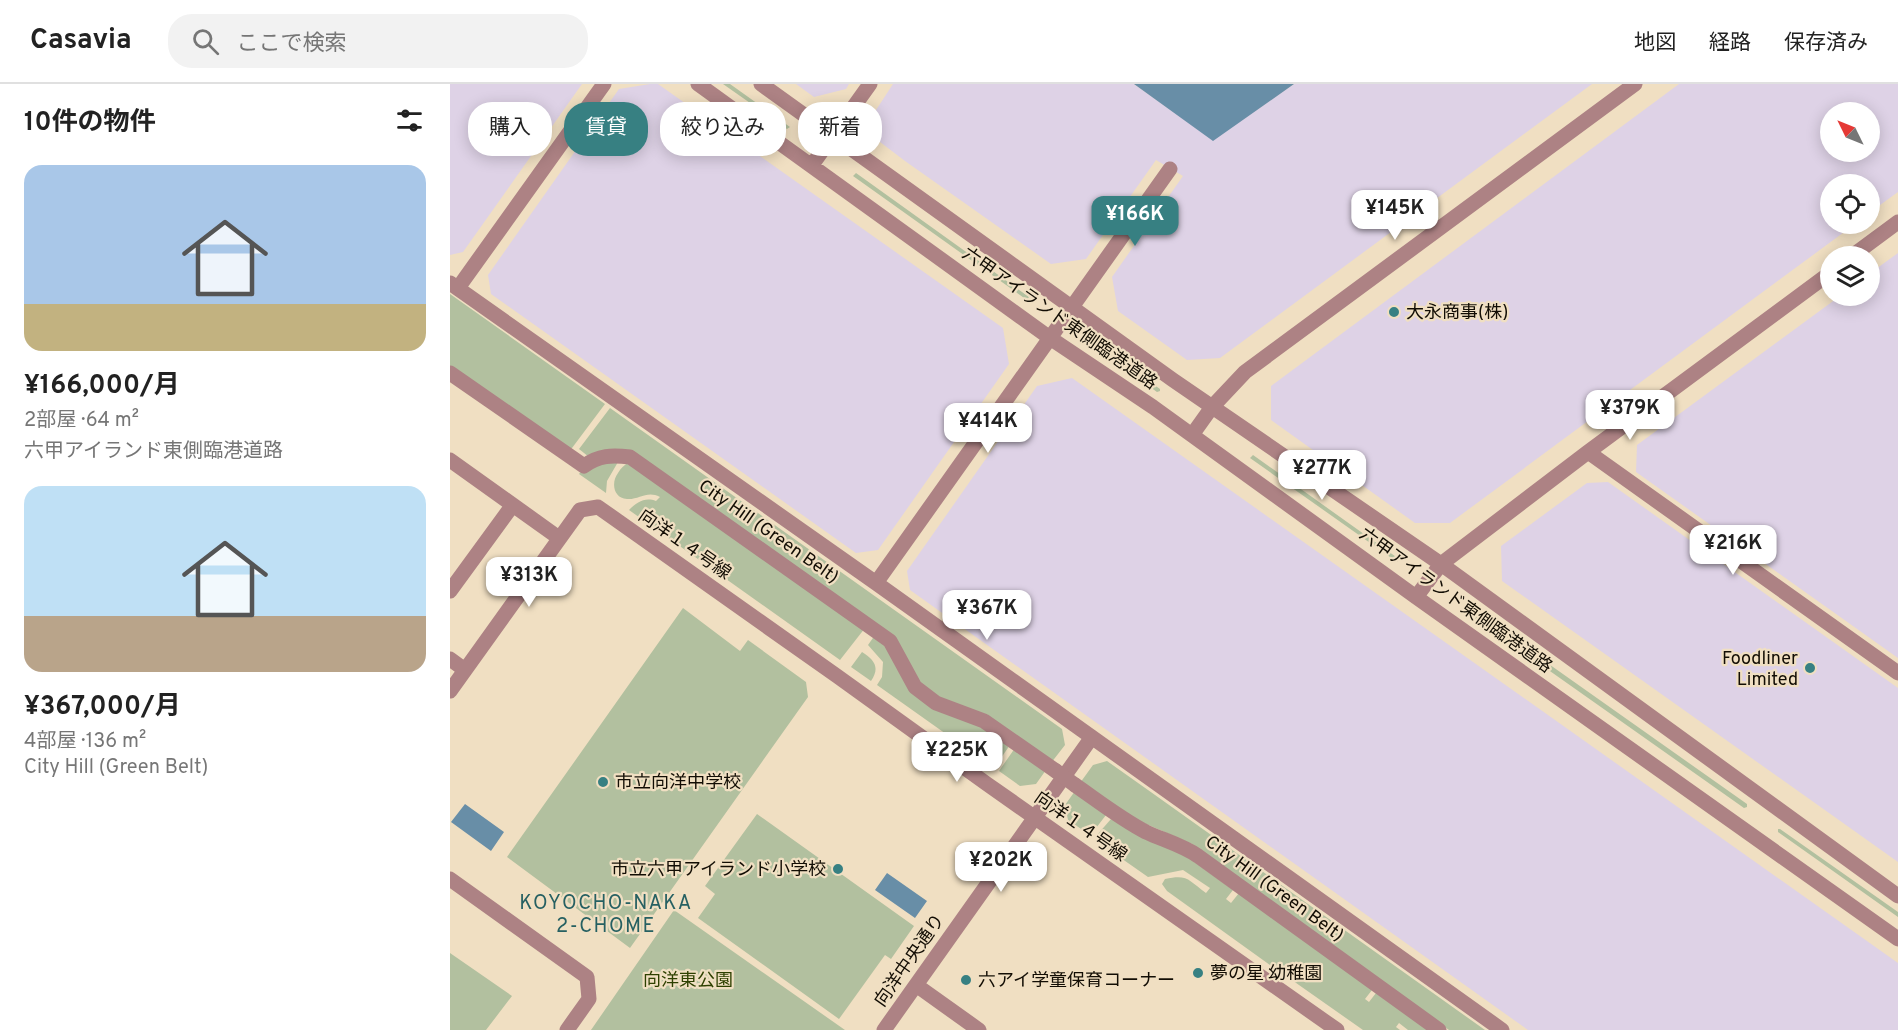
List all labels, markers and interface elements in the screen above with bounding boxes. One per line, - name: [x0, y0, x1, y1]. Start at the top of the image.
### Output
- search box: [168, 14, 588, 68]
- text: Casavia: [30, 23, 132, 59]
- icon: search: [189, 25, 222, 58]
- text: 地図: [1634, 30, 1676, 57]
- text: 経路: [1709, 30, 1751, 57]
- text: 保存済み: [1784, 30, 1868, 57]
- text: ここで検索: [237, 31, 347, 58]
- chip: 購入: [468, 102, 552, 156]
- chip: 賃貸: [564, 102, 648, 156]
- chip: 絞り込み: [660, 102, 786, 156]
- chip: 新着: [798, 102, 882, 156]
- north arrow: [1820, 102, 1880, 162]
- map controls: [1820, 102, 1880, 306]
- icon: filters: [393, 104, 426, 137]
- text: 10件の物件: [24, 107, 156, 140]
- button: locate: [1820, 174, 1880, 234]
- pin: ¥145K: [1353, 190, 1437, 241]
- pin: ¥166K: [1093, 196, 1177, 247]
- text: ¥145K: [1365, 196, 1425, 222]
- text: ¥166K: [1106, 202, 1164, 228]
- icon: home: [171, 204, 279, 312]
- street label: 六甲アイランド東側臨港道路: [957, 243, 1161, 396]
- button: layers: [1820, 246, 1880, 306]
- place label: 大永商事(株): [1406, 302, 1508, 325]
- marker: 大永商事(株): [1387, 305, 1401, 319]
- text: ¥166,000/月: [24, 370, 180, 403]
- pin: ¥379K: [1588, 390, 1672, 441]
- text: ¥379K: [1600, 396, 1661, 422]
- pin: ¥414K: [946, 403, 1030, 454]
- text: 2部屋 · 64 m²: [24, 408, 139, 434]
- text: ¥414K: [958, 409, 1018, 435]
- text: 六甲アイランド東側臨港道路: [24, 439, 283, 465]
- pin: ¥277K: [1280, 450, 1364, 501]
- text: ¥277K: [1292, 456, 1352, 482]
- street label: City Hill (Green Belt): [694, 475, 843, 589]
- street label: 向洋１４号線: [633, 505, 735, 586]
- street label: 六甲アイランド東側臨港道路: [1354, 523, 1556, 679]
- icon: home: [171, 525, 279, 633]
- pin: ¥216K: [1691, 525, 1775, 576]
- text: ¥216K: [1704, 531, 1762, 557]
- pin: ¥313K: [487, 557, 571, 608]
- text: ¥313K: [500, 563, 558, 589]
- pin: ¥367K: [945, 590, 1029, 641]
- text: ¥367K: [956, 596, 1018, 622]
- place label: Foodliner Limited: [1722, 648, 1798, 692]
- marker: Foodliner Limited: [1803, 661, 1817, 675]
- text: ¥367,000/月: [24, 691, 181, 724]
- text: 4部屋 · 136 m²: [24, 729, 146, 755]
- pin: ¥225K: [915, 732, 999, 783]
- text: ¥225K: [926, 738, 988, 764]
- text: City Hill (Green Belt): [24, 755, 208, 781]
- place label: 市立向洋中学校: [615, 772, 741, 795]
- marker: 市立向洋中学校: [596, 775, 610, 789]
- street label: 向洋１４号線: [1029, 787, 1131, 868]
- street label: City Hill (Green Belt): [1200, 831, 1348, 947]
- pin: ¥202K: [959, 842, 1043, 893]
- text: ¥202K: [969, 848, 1033, 874]
- place label: 市立六甲アイランド小学校: [611, 859, 826, 882]
- marker: 市立六甲アイランド小学校: [831, 862, 845, 876]
- district label: KOYOCHO-NAKA 2-CHOME: [519, 891, 693, 940]
- street label: 向洋中央通り: [870, 910, 951, 1012]
- place label: 夢の星 幼稚園: [1210, 963, 1322, 986]
- marker: 夢の星 幼稚園: [1191, 966, 1205, 980]
- park label: 向洋東公園: [643, 970, 733, 993]
- place label: 六アイ学童保育コーナー: [978, 970, 1175, 993]
- marker: 六アイ学童保育コーナー: [959, 973, 973, 987]

